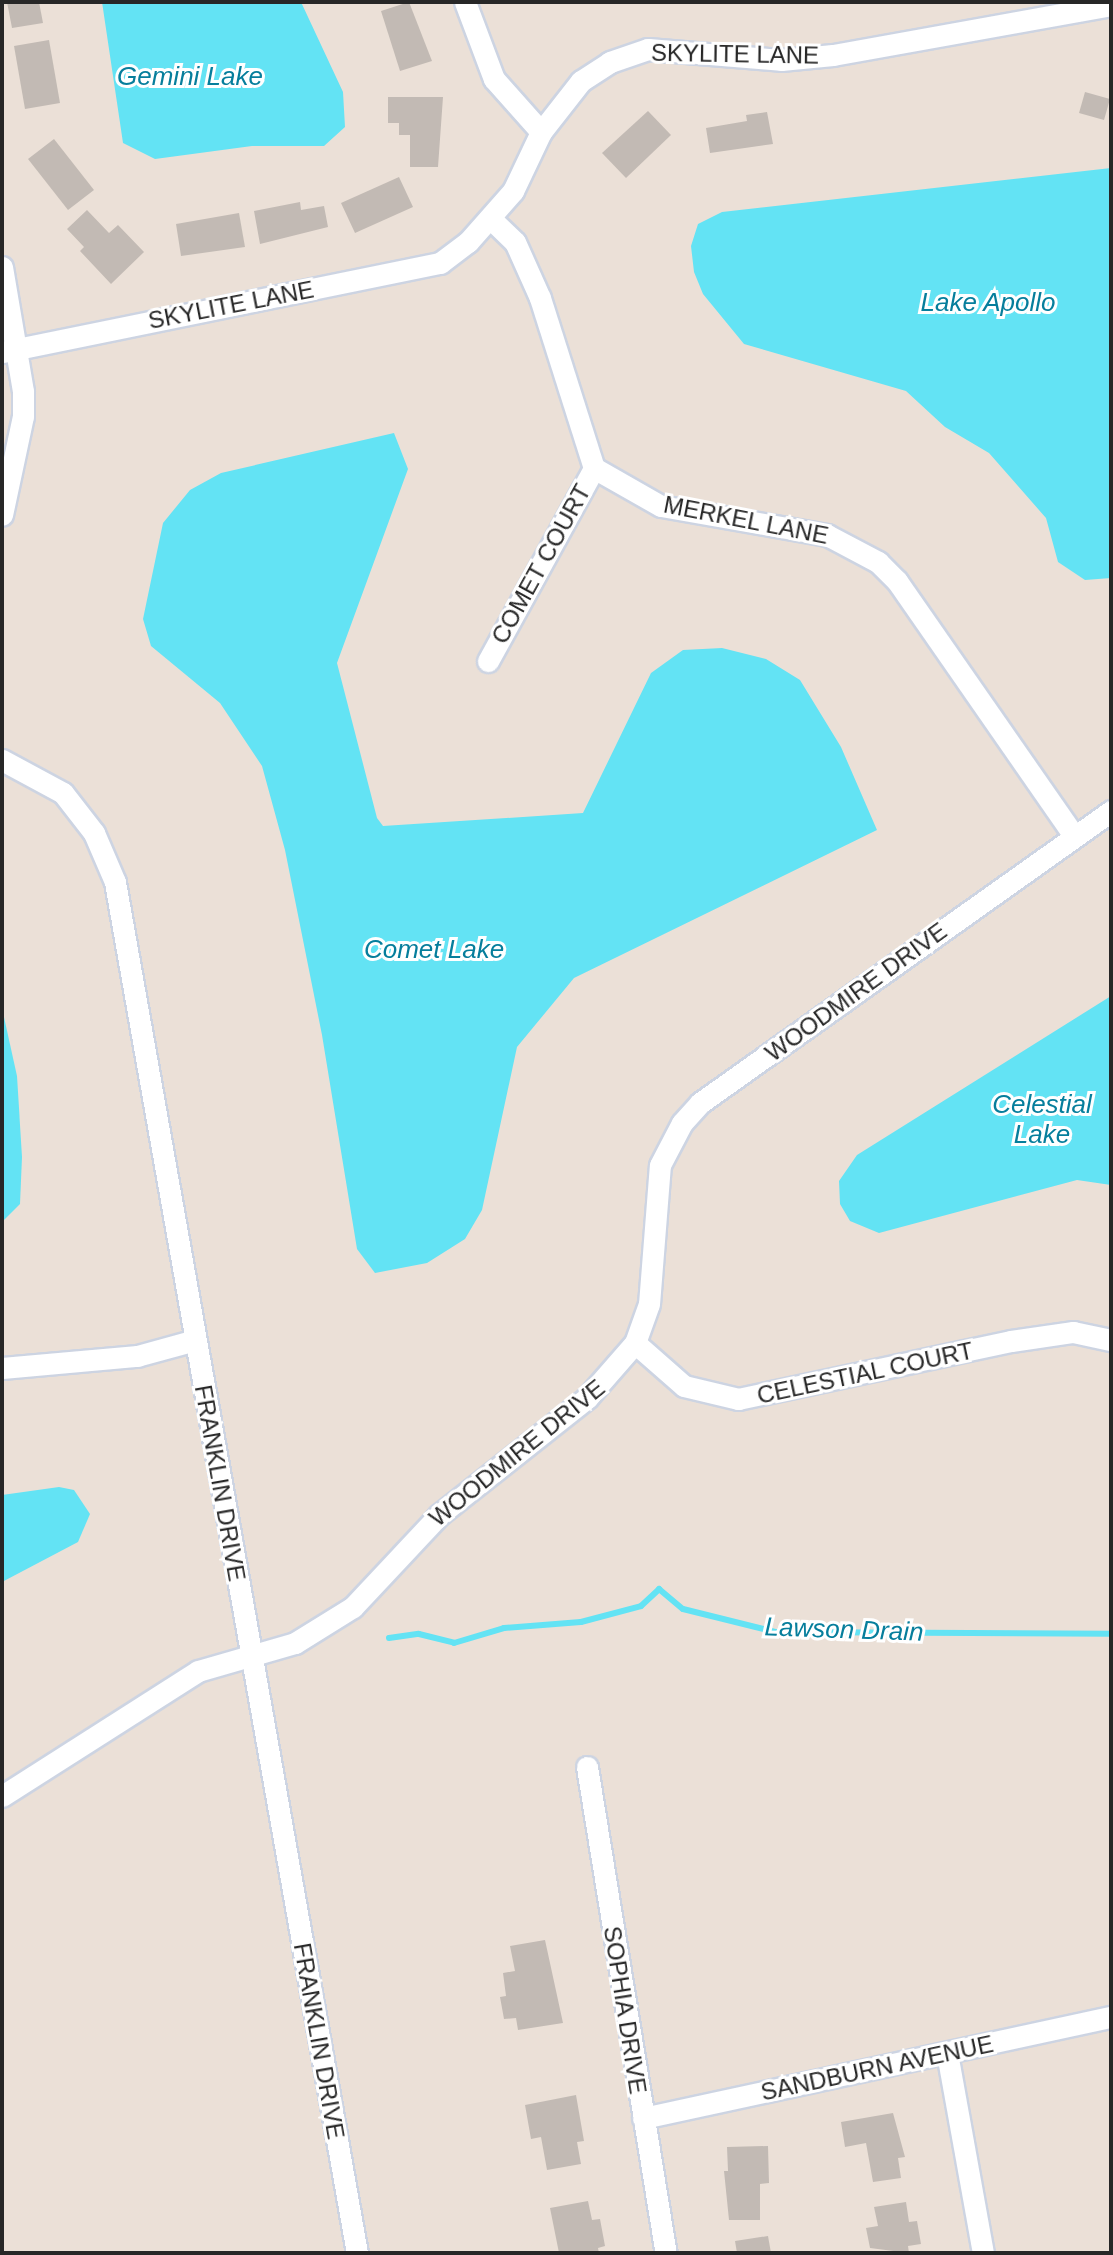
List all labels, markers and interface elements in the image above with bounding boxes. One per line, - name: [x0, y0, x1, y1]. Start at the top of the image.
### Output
- street label: SKYLITE LANE: [651, 38, 819, 70]
- water label: Gemini Lake: [117, 61, 263, 93]
- street label: SKYLITE LANE: [146, 275, 316, 335]
- water label: Lake Apollo: [920, 287, 1056, 319]
- street label: COMET COURT: [485, 479, 597, 649]
- street label: MERKEL LANE: [661, 490, 831, 550]
- street label: WOODMIRE DRIVE: [760, 916, 952, 1068]
- water label: Comet Lake: [364, 934, 504, 966]
- water label: Celestial Lake: [992, 1089, 1092, 1150]
- street label: CELESTIAL COURT: [754, 1336, 976, 1410]
- street label: WOODMIRE DRIVE: [423, 1373, 611, 1533]
- street label: FRANKLIN DRIVE: [189, 1383, 251, 1583]
- water label: Lawson Drain: [764, 1612, 924, 1648]
- street label: SOPHIA DRIVE: [597, 1923, 653, 2097]
- street label: FRANKLIN DRIVE: [288, 1941, 350, 2141]
- street label: SANDBURN AVENUE: [757, 2029, 997, 2107]

